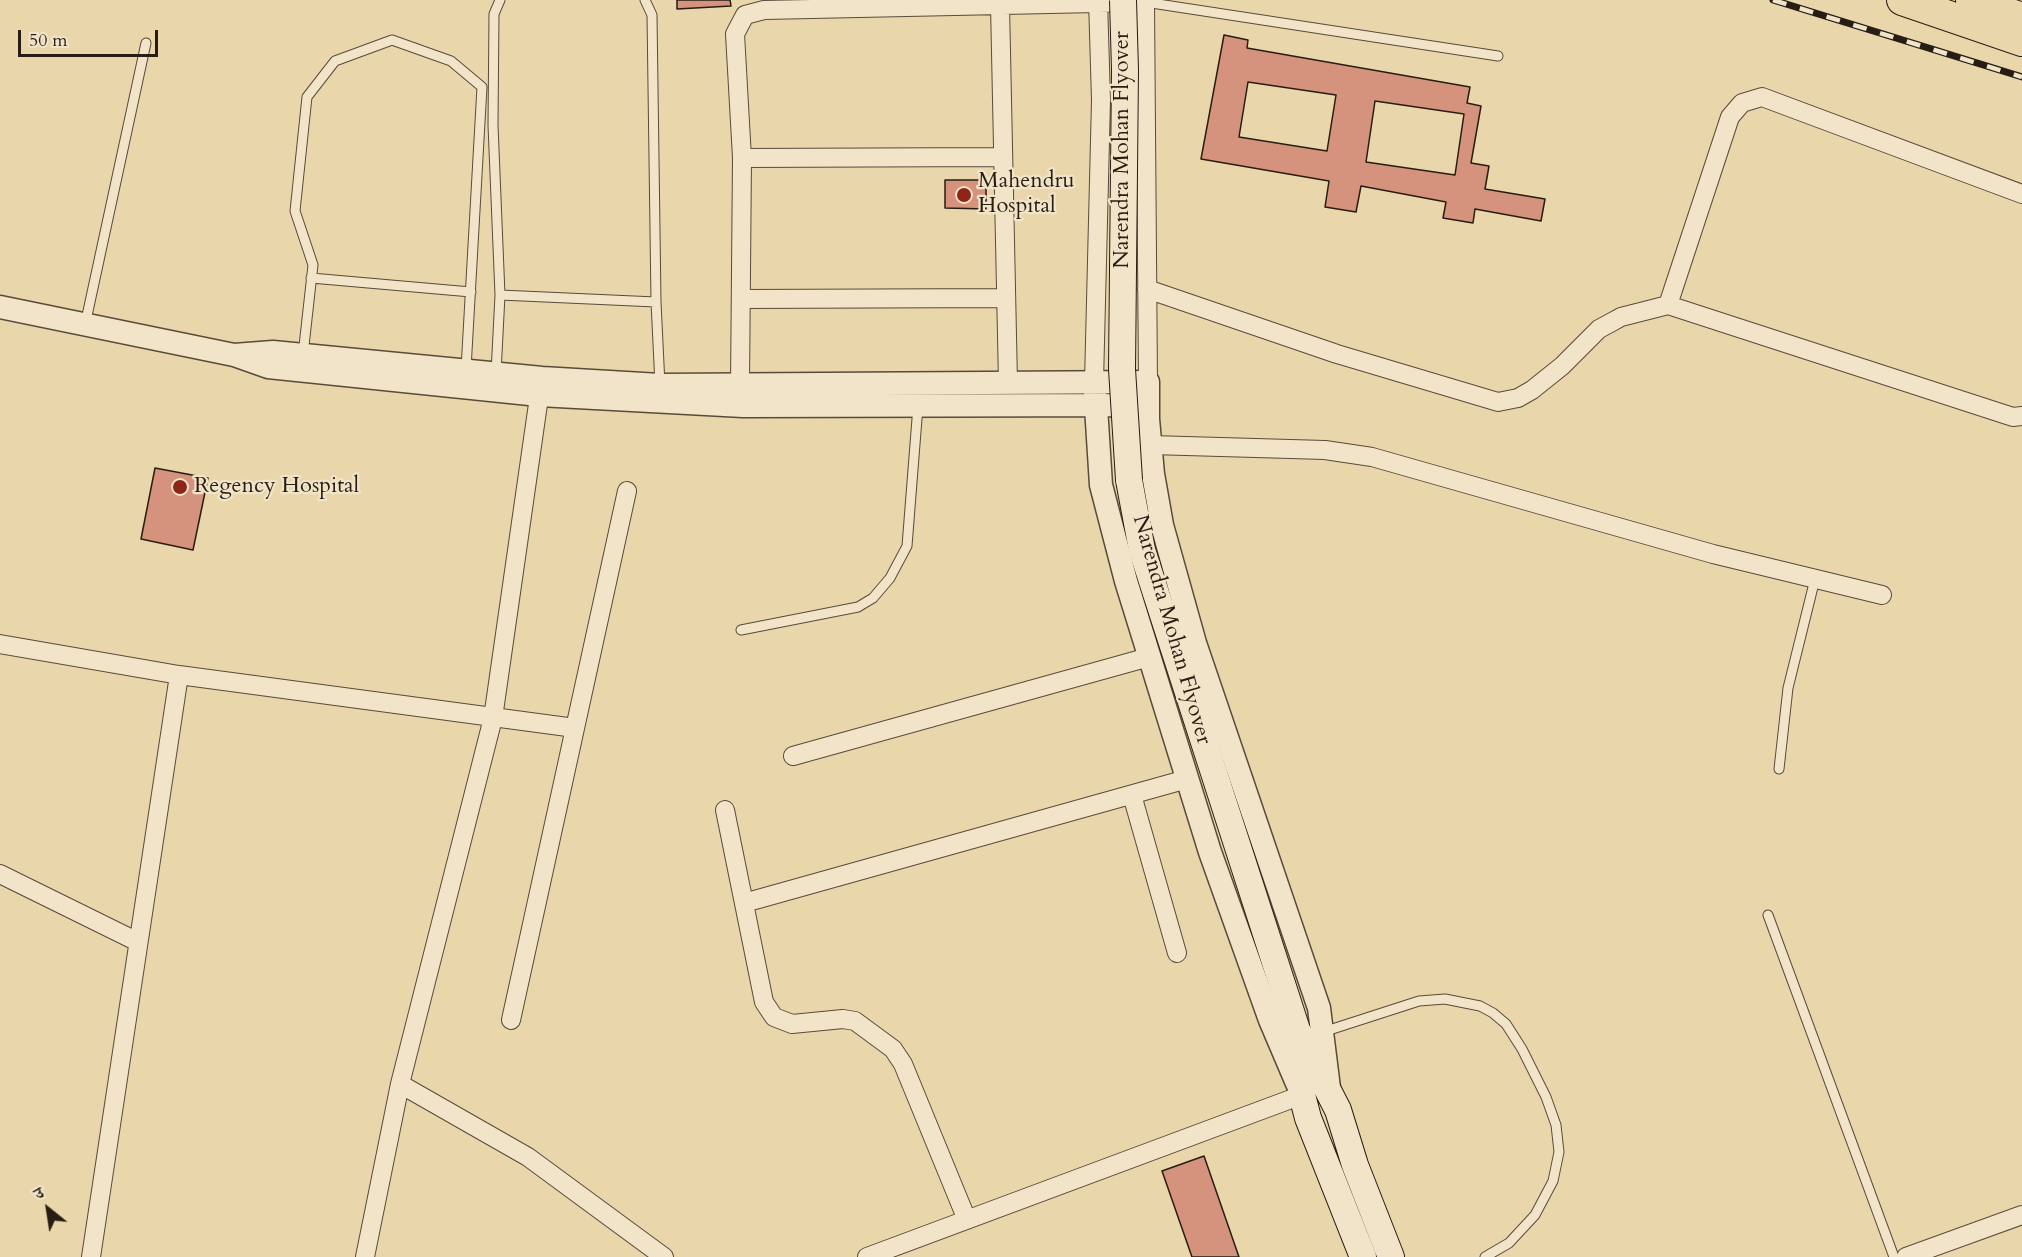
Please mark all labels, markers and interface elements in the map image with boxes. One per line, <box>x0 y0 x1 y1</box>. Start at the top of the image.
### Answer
scale bar <box>21 18 160 56</box>
text: 50 m <box>29 28 68 53</box>
street label: Narendra Mohan Flyover <box>1110 31 1136 269</box>
place label: Mahendru Hospital <box>978 169 1075 220</box>
marker: Mahendru Hospital <box>955 186 973 204</box>
place label: Regency Hospital <box>194 474 359 500</box>
marker: Regency Hospital <box>171 478 189 496</box>
street label: Narendra Mohan Flyover <box>1126 512 1216 748</box>
north arrow <box>18 1179 78 1239</box>
text: उ <box>30 1182 48 1205</box>

